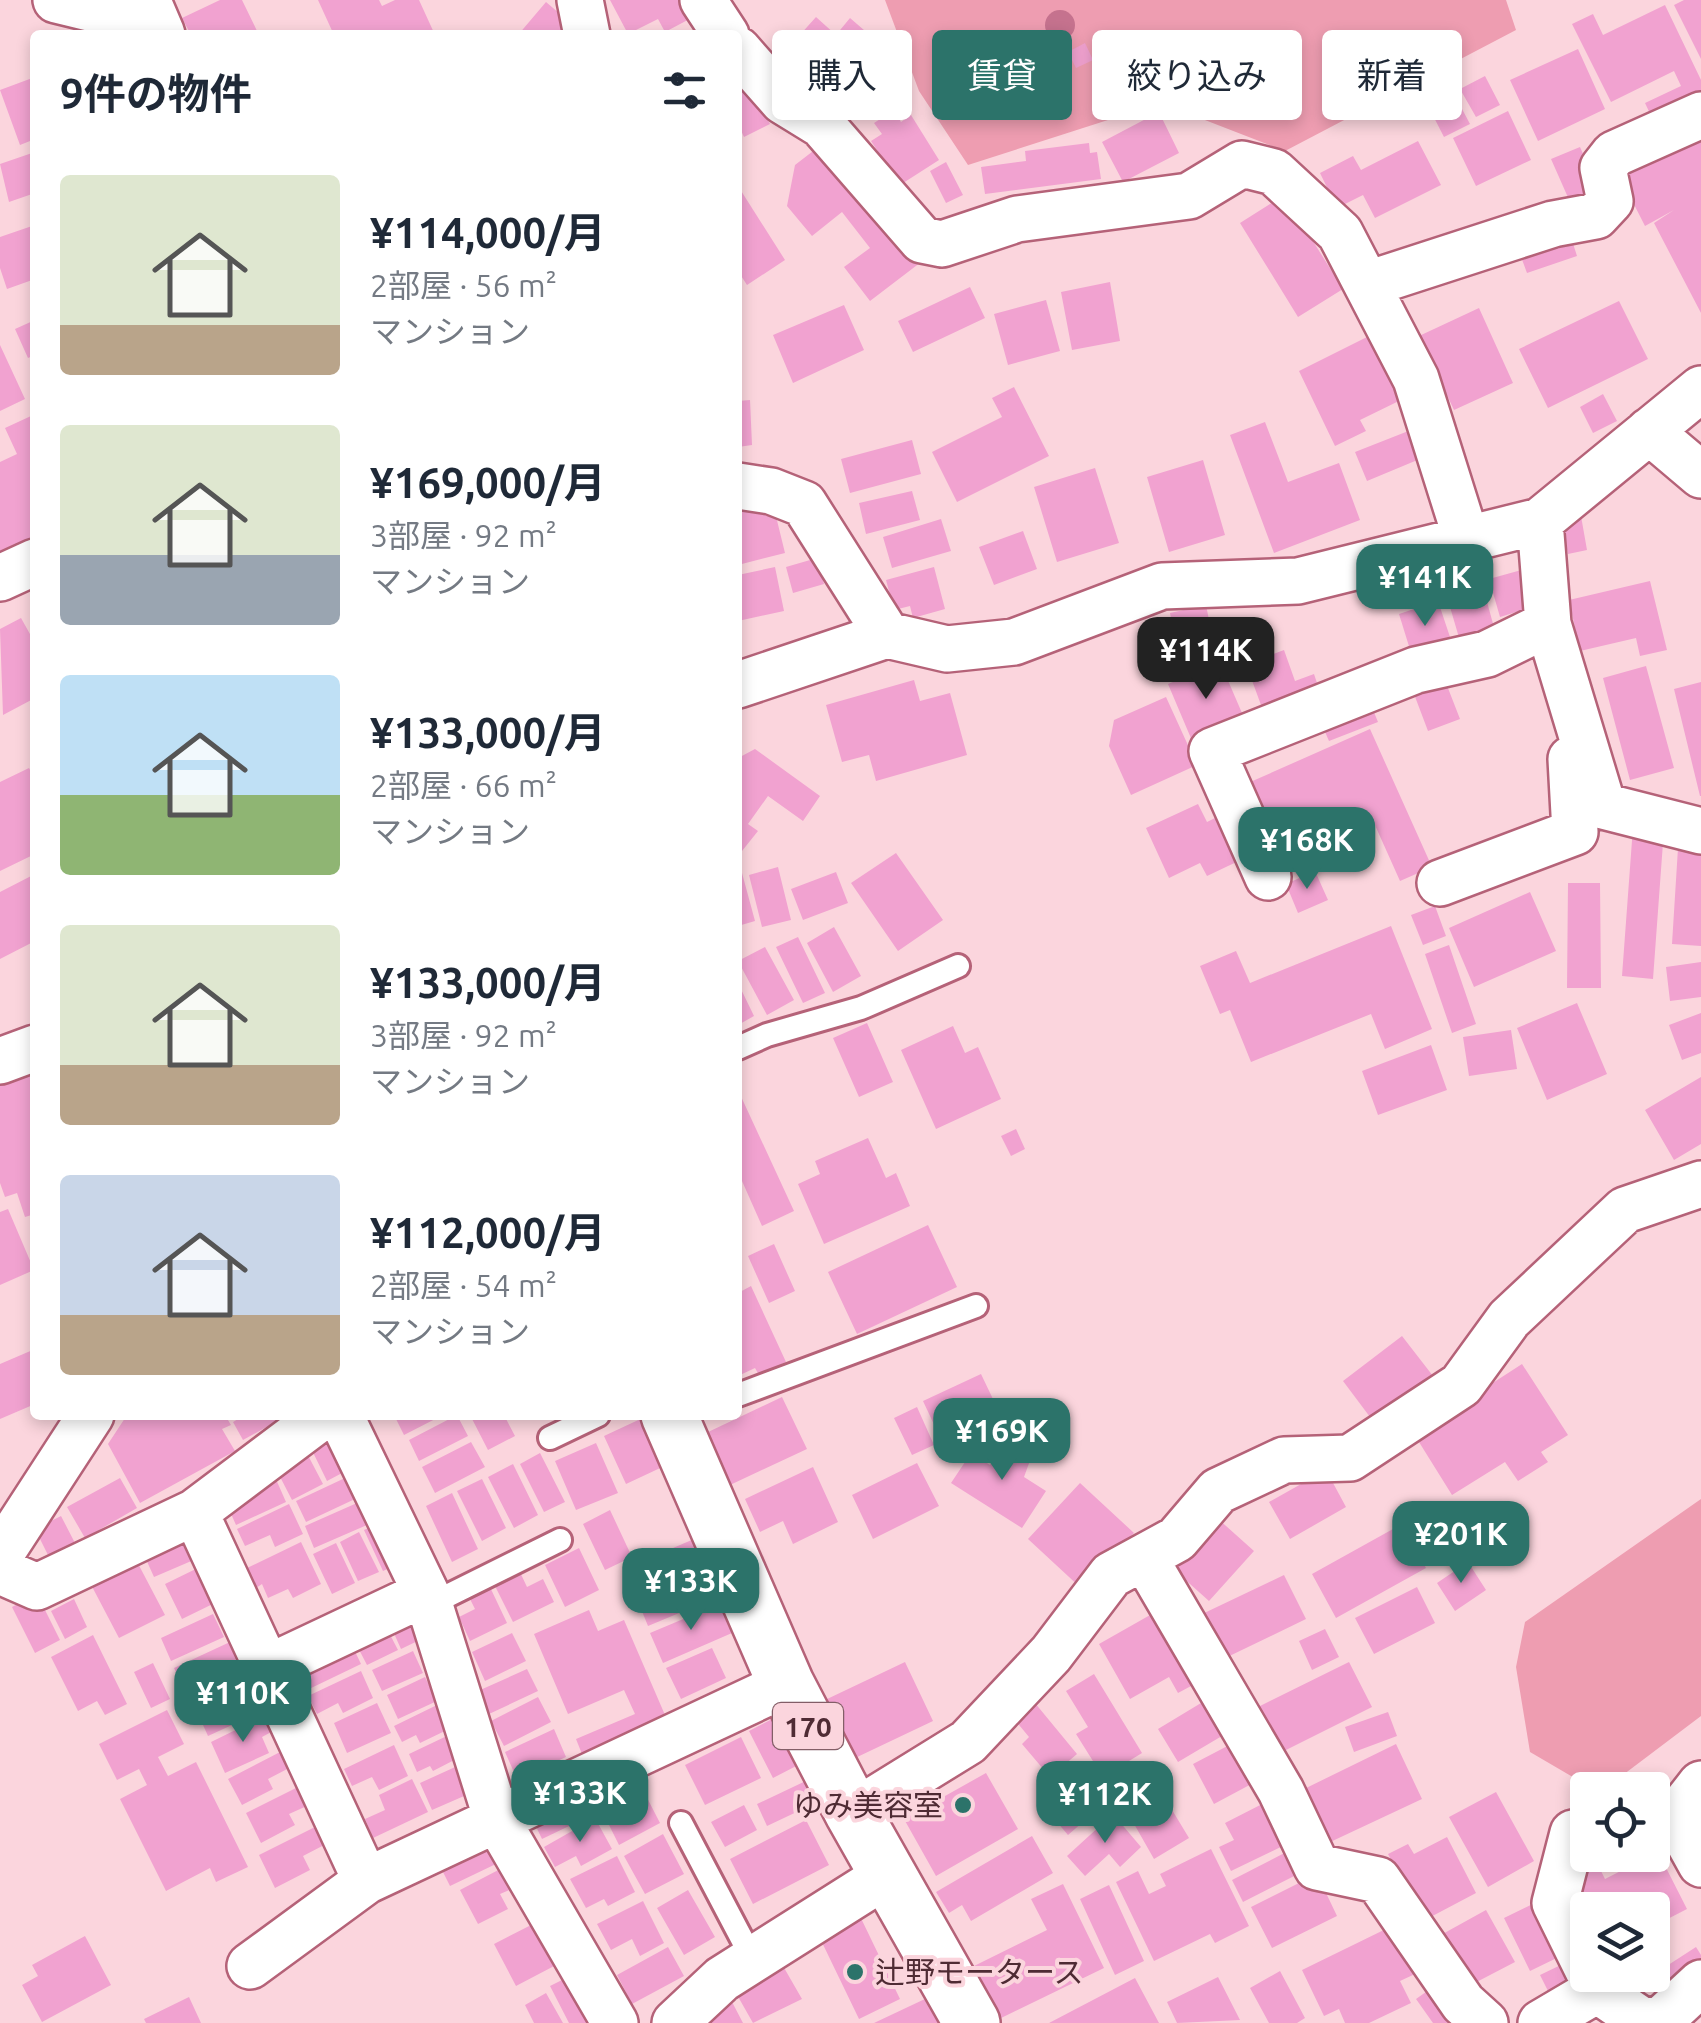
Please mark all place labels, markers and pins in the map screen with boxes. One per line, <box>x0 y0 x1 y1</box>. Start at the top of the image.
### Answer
pin: ¥141K <box>1355 544 1495 629</box>
pin: ¥114K <box>1136 617 1276 702</box>
pin: ¥168K <box>1237 807 1377 892</box>
pin: ¥169K <box>932 1398 1072 1483</box>
pin: ¥201K <box>1391 1501 1531 1586</box>
pin: ¥133K <box>621 1548 761 1633</box>
pin: ¥110K <box>173 1660 313 1745</box>
pin: ¥133K <box>510 1760 650 1845</box>
pin: ¥112K <box>1035 1761 1175 1846</box>
place label: ゆみ美容室 <box>793 1788 943 1822</box>
marker: ゆみ美容室 <box>952 1794 974 1816</box>
place label: 辻野モータース <box>875 1955 1084 1989</box>
marker: 辻野モータース <box>844 1961 866 1983</box>

